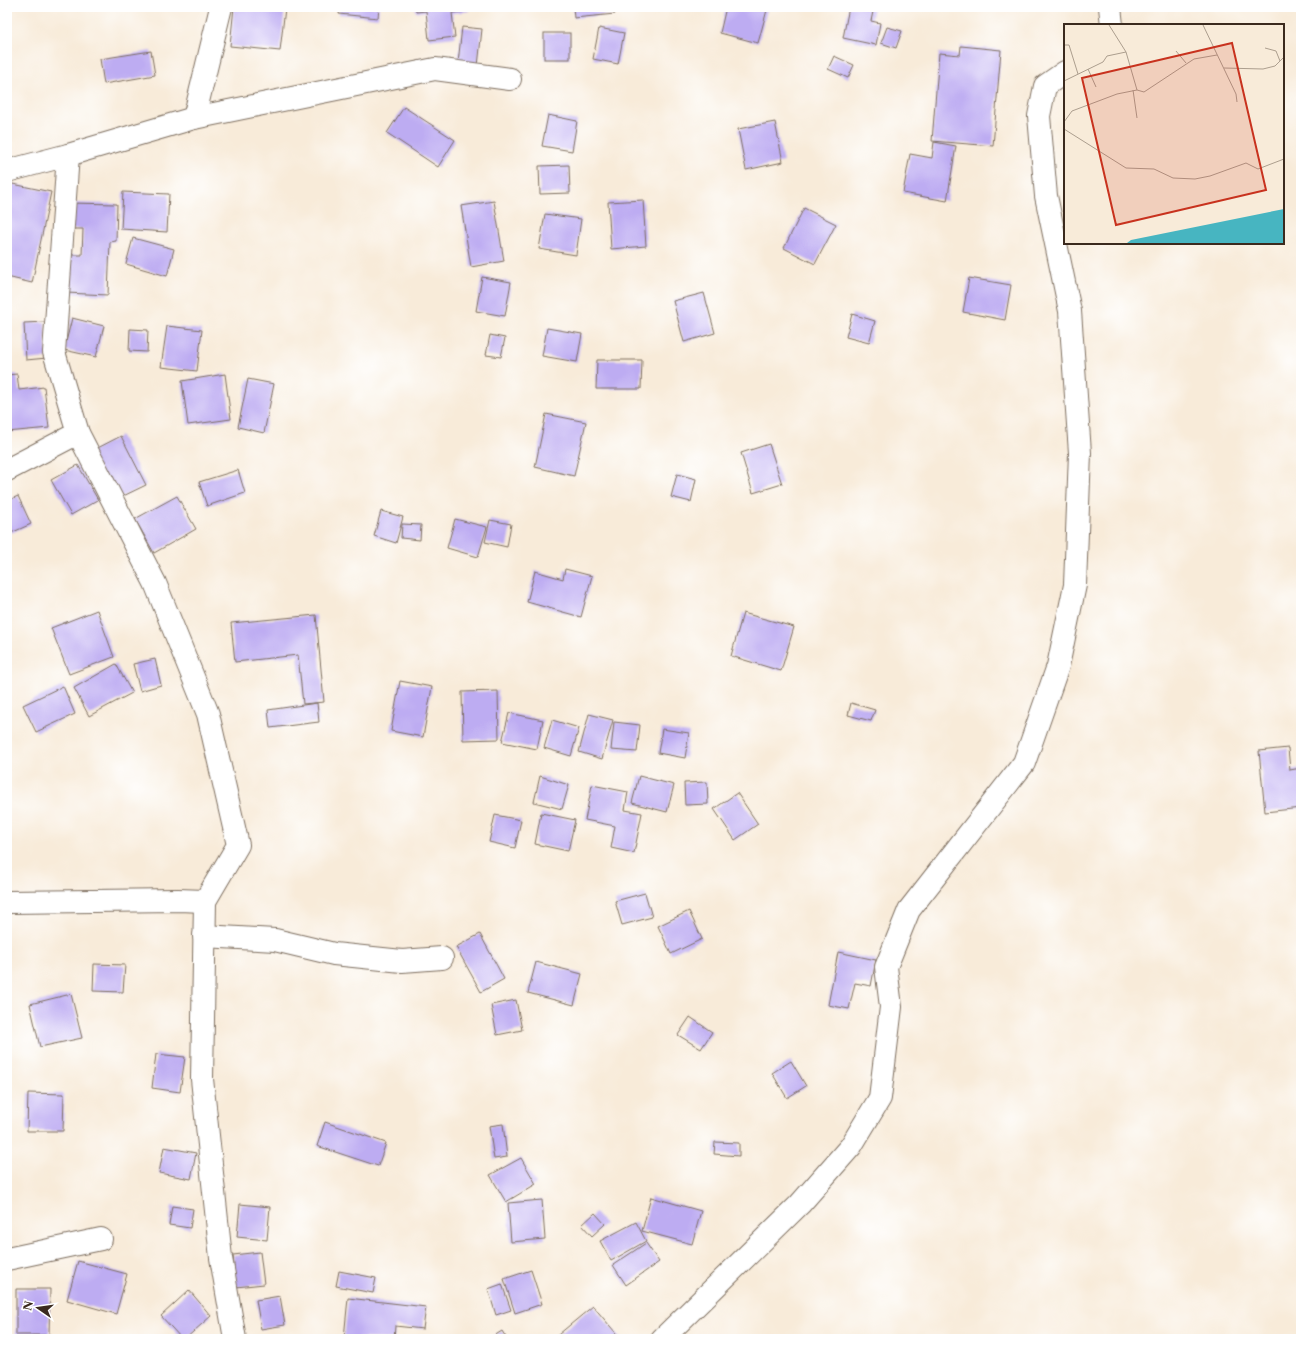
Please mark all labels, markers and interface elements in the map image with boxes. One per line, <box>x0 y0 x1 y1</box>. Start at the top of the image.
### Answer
inset map <box>1064 24 1284 244</box>
north arrow <box>18 1288 58 1328</box>
text: N <box>20 1299 36 1312</box>

